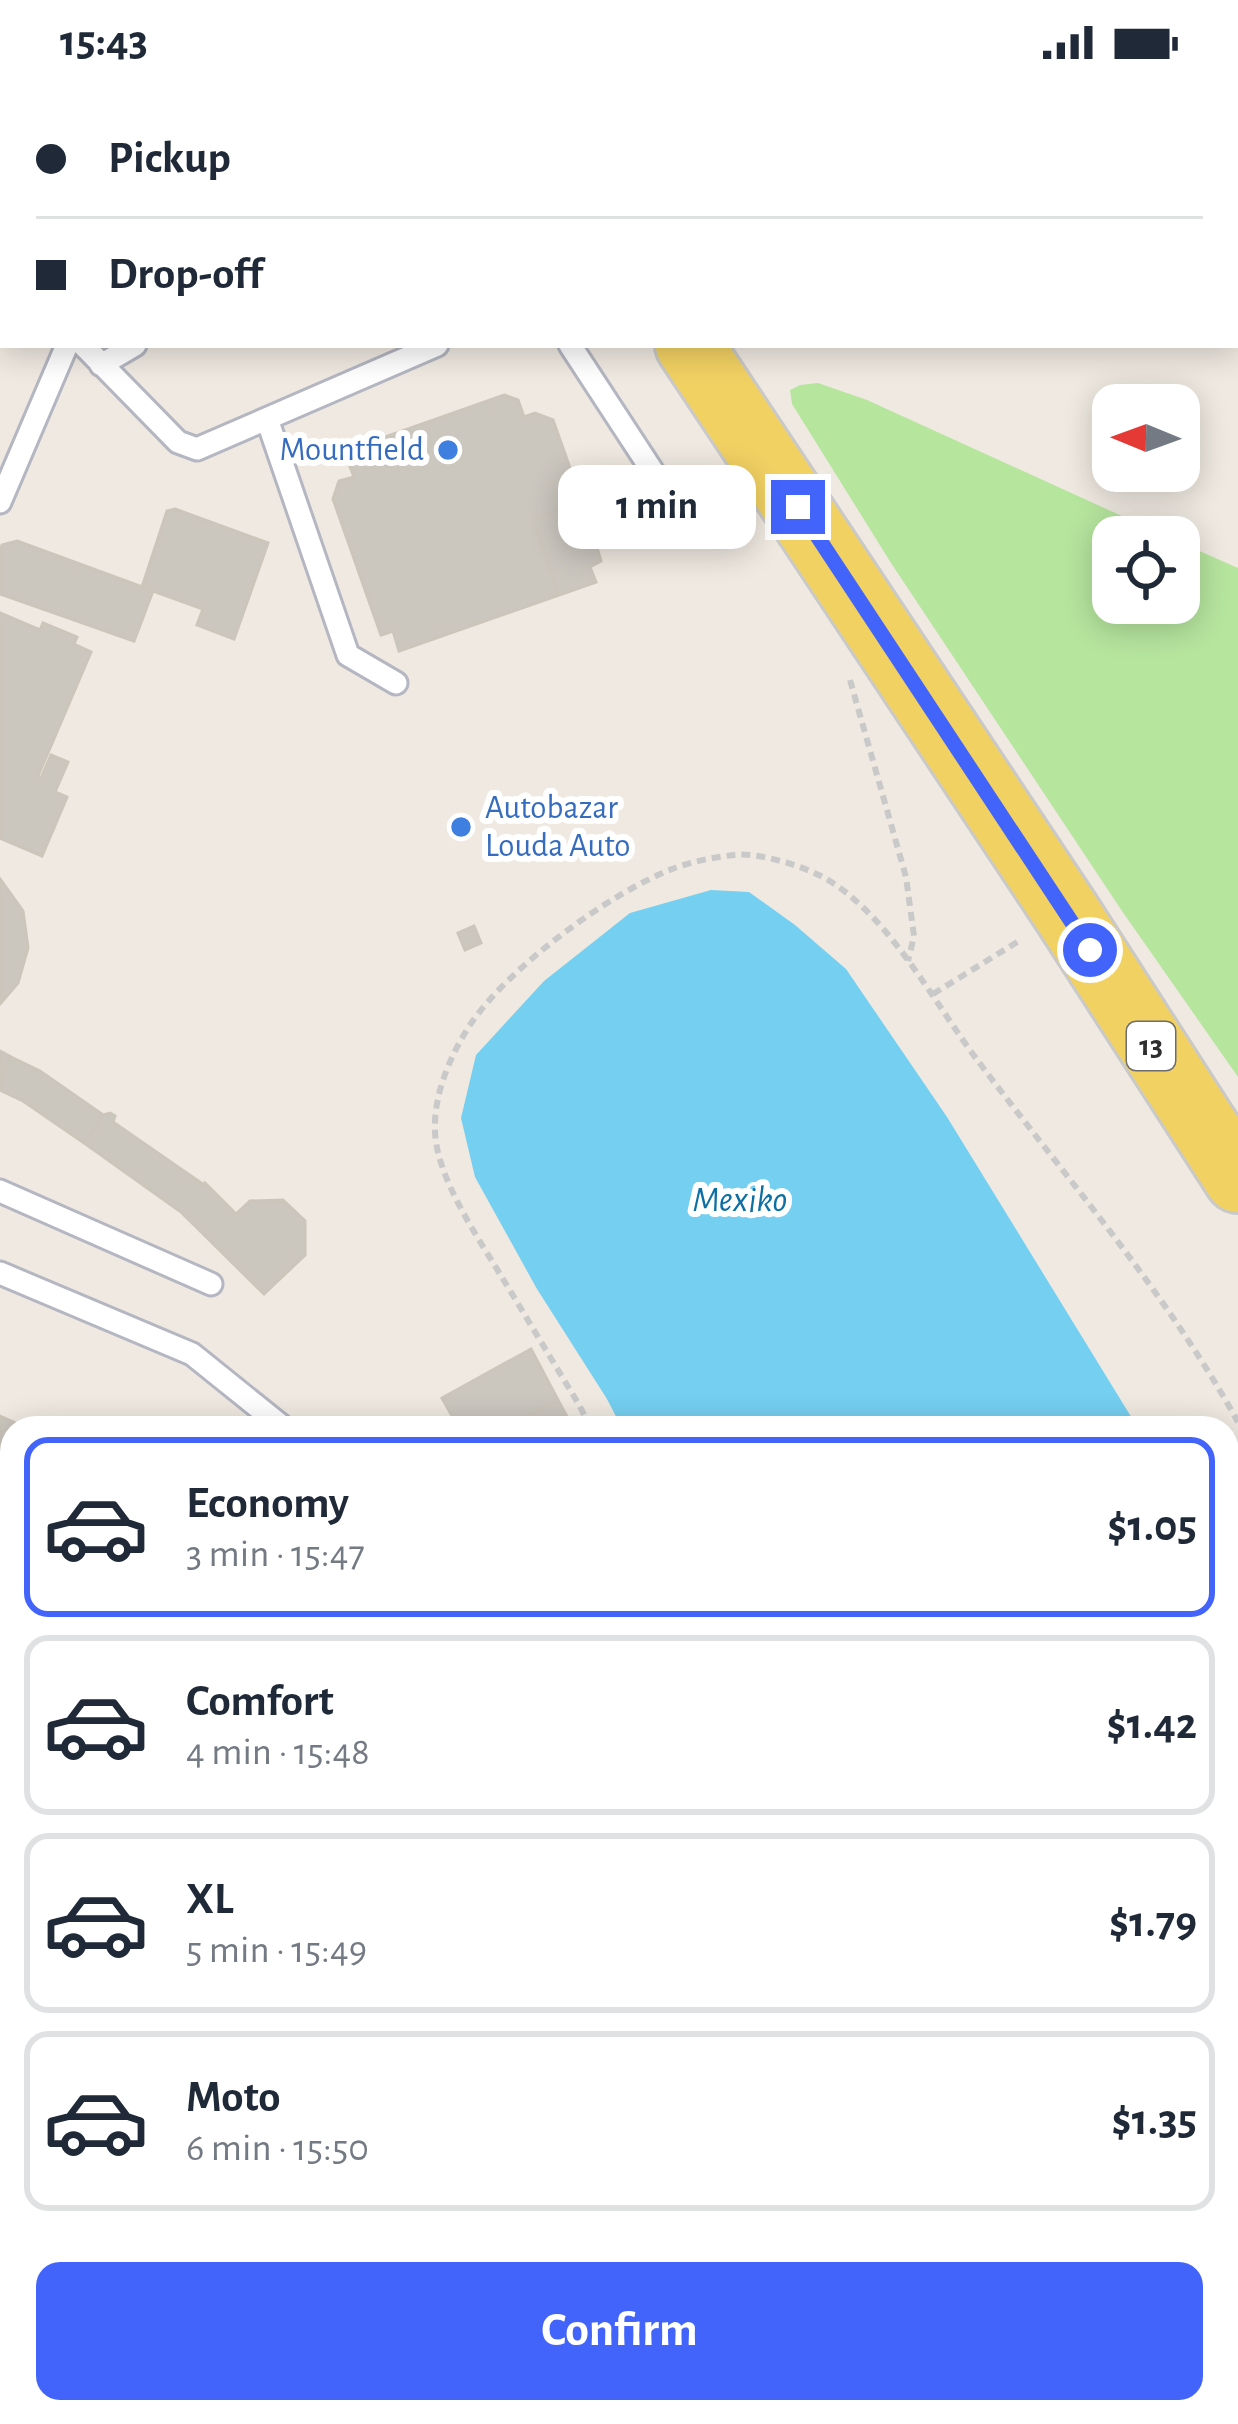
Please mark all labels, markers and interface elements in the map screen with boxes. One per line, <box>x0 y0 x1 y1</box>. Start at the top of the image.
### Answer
text: 15:43 <box>60 19 148 64</box>
text: Pickup <box>108 136 231 181</box>
text: Drop-off <box>108 252 263 297</box>
north arrow <box>1092 384 1200 492</box>
map controls <box>1092 384 1200 624</box>
place label: Mountfield <box>280 434 424 467</box>
marker: Mountfield <box>435 437 461 463</box>
callout: 1 min <box>558 465 756 549</box>
route end <box>771 480 825 534</box>
text: 1 min <box>616 487 698 526</box>
button: locate <box>1092 516 1200 624</box>
place label: Autobazar Louda Auto <box>485 792 631 863</box>
marker: Autobazar Louda Auto <box>448 814 474 840</box>
route start <box>1063 923 1117 977</box>
road number: 13 <box>1127 1022 1175 1070</box>
water label: Mexiko <box>693 1182 787 1218</box>
icon: car <box>42 1473 150 1581</box>
text: Economy <box>186 1481 349 1526</box>
text: $1.05 <box>1107 1504 1197 1549</box>
text: 3 min · 15:47 <box>186 1535 365 1574</box>
icon: car <box>42 1671 150 1779</box>
text: Comfort <box>186 1679 334 1724</box>
text: $1.42 <box>1106 1702 1197 1747</box>
text: 4 min · 15:48 <box>186 1733 370 1772</box>
icon: car <box>42 1869 150 1977</box>
text: XL <box>186 1877 234 1922</box>
text: $1.79 <box>1109 1900 1197 1945</box>
text: 5 min · 15:49 <box>186 1931 367 1970</box>
icon: car <box>42 2067 150 2175</box>
text: Moto <box>186 2075 281 2120</box>
text: $1.35 <box>1111 2098 1197 2143</box>
text: 6 min · 15:50 <box>186 2129 369 2168</box>
button: Confirm <box>36 2262 1203 2400</box>

